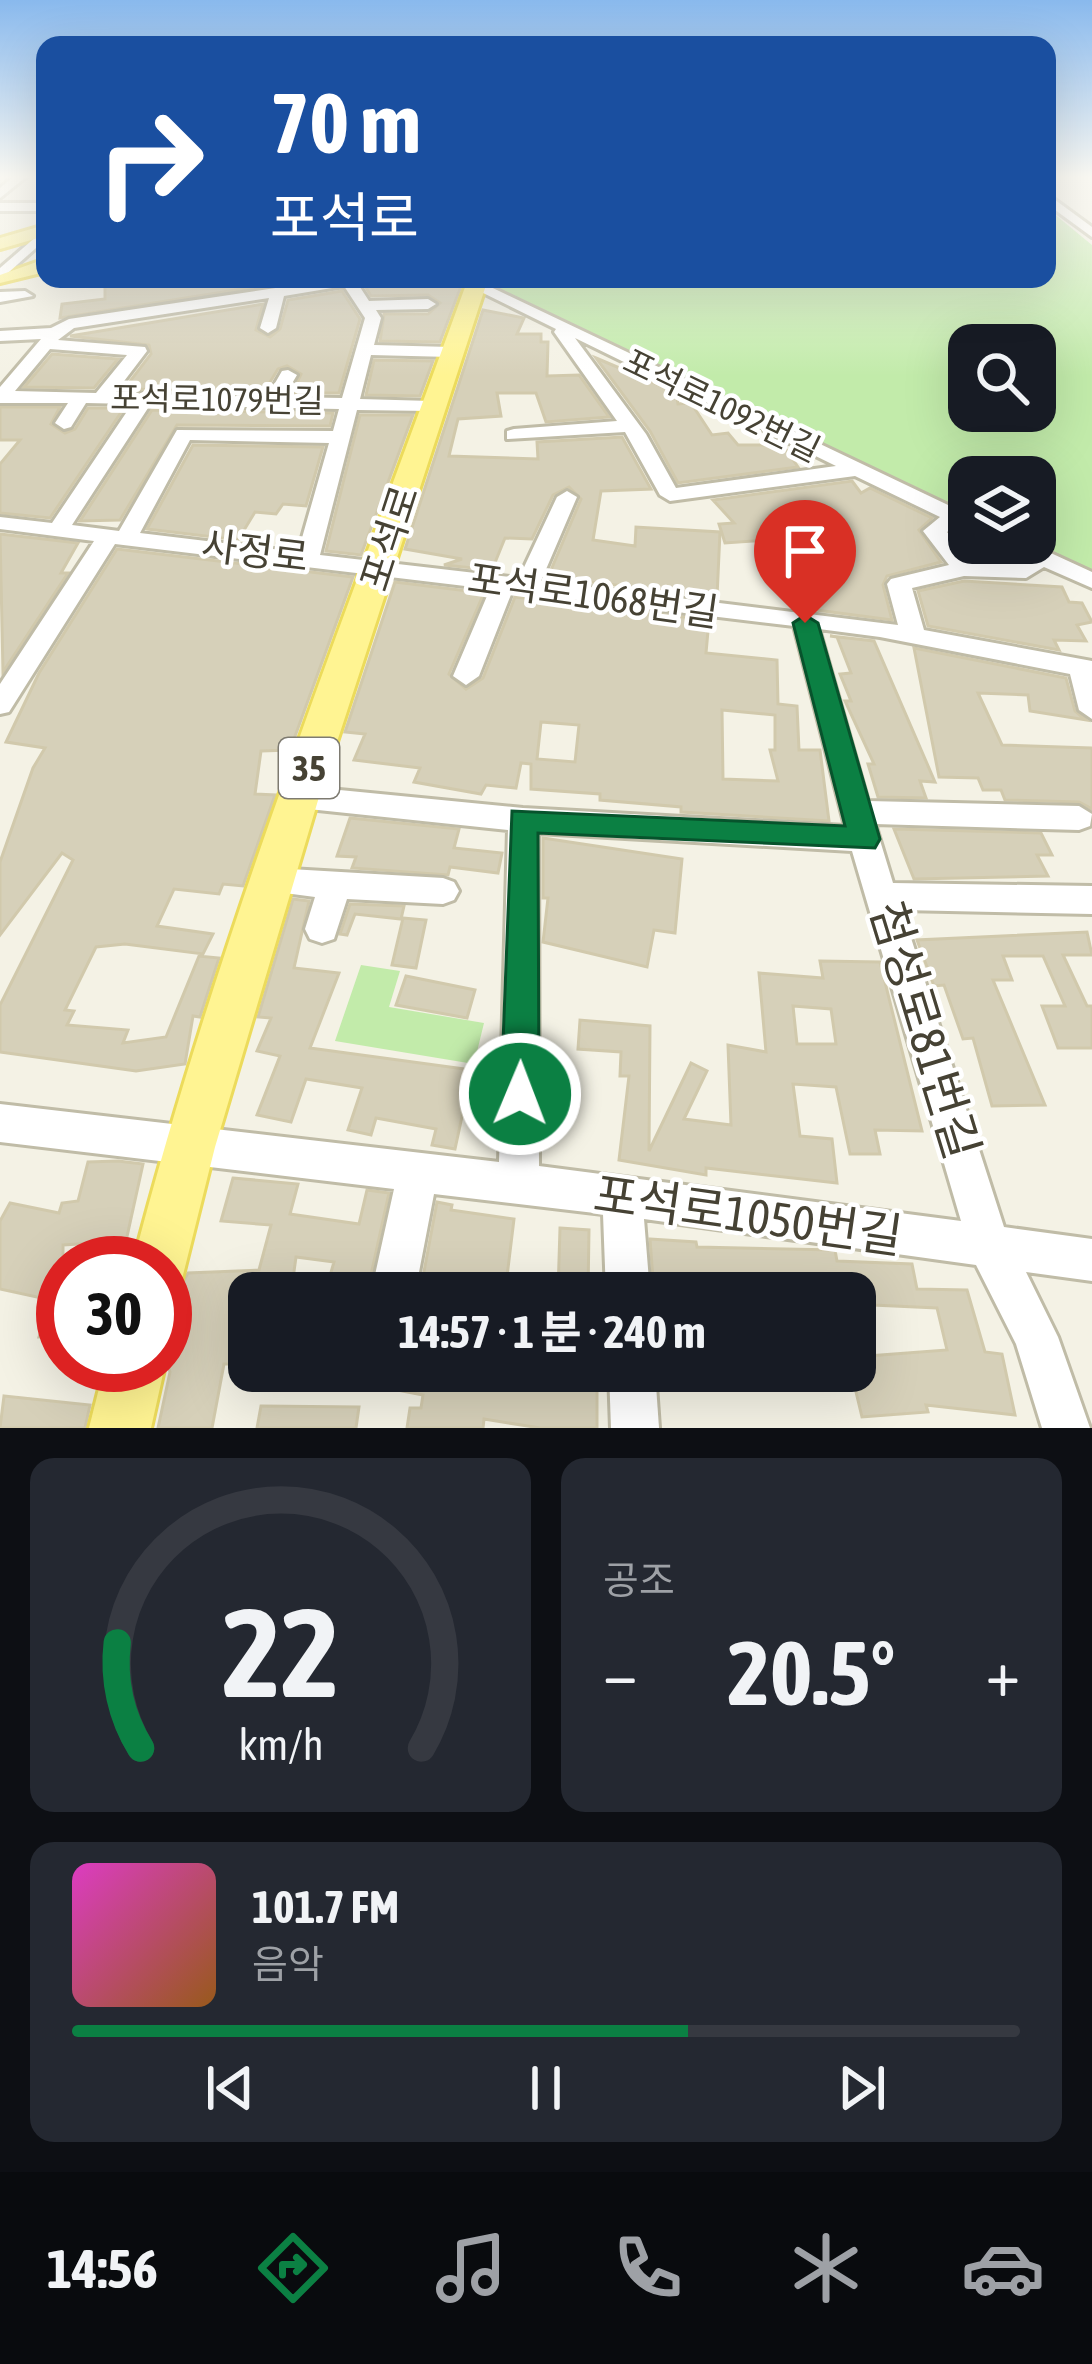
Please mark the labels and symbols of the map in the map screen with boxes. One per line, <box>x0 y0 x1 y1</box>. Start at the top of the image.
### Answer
street label: 포석로1092번길 <box>618 341 826 469</box>
street label: 포석로1079번길 <box>110 378 324 420</box>
street label: 포석로 <box>351 480 427 596</box>
pin <box>754 500 856 623</box>
street label: 사정로 <box>199 523 311 579</box>
street label: 포석로1068번길 <box>465 556 721 634</box>
road number: 35 <box>279 738 339 798</box>
street label: 첨성로81번길 <box>860 895 991 1165</box>
position arrow <box>457 1031 583 1157</box>
street label: 포석로1050번길 <box>590 1166 906 1263</box>
speed limit sign: 30 <box>36 1236 192 1392</box>

